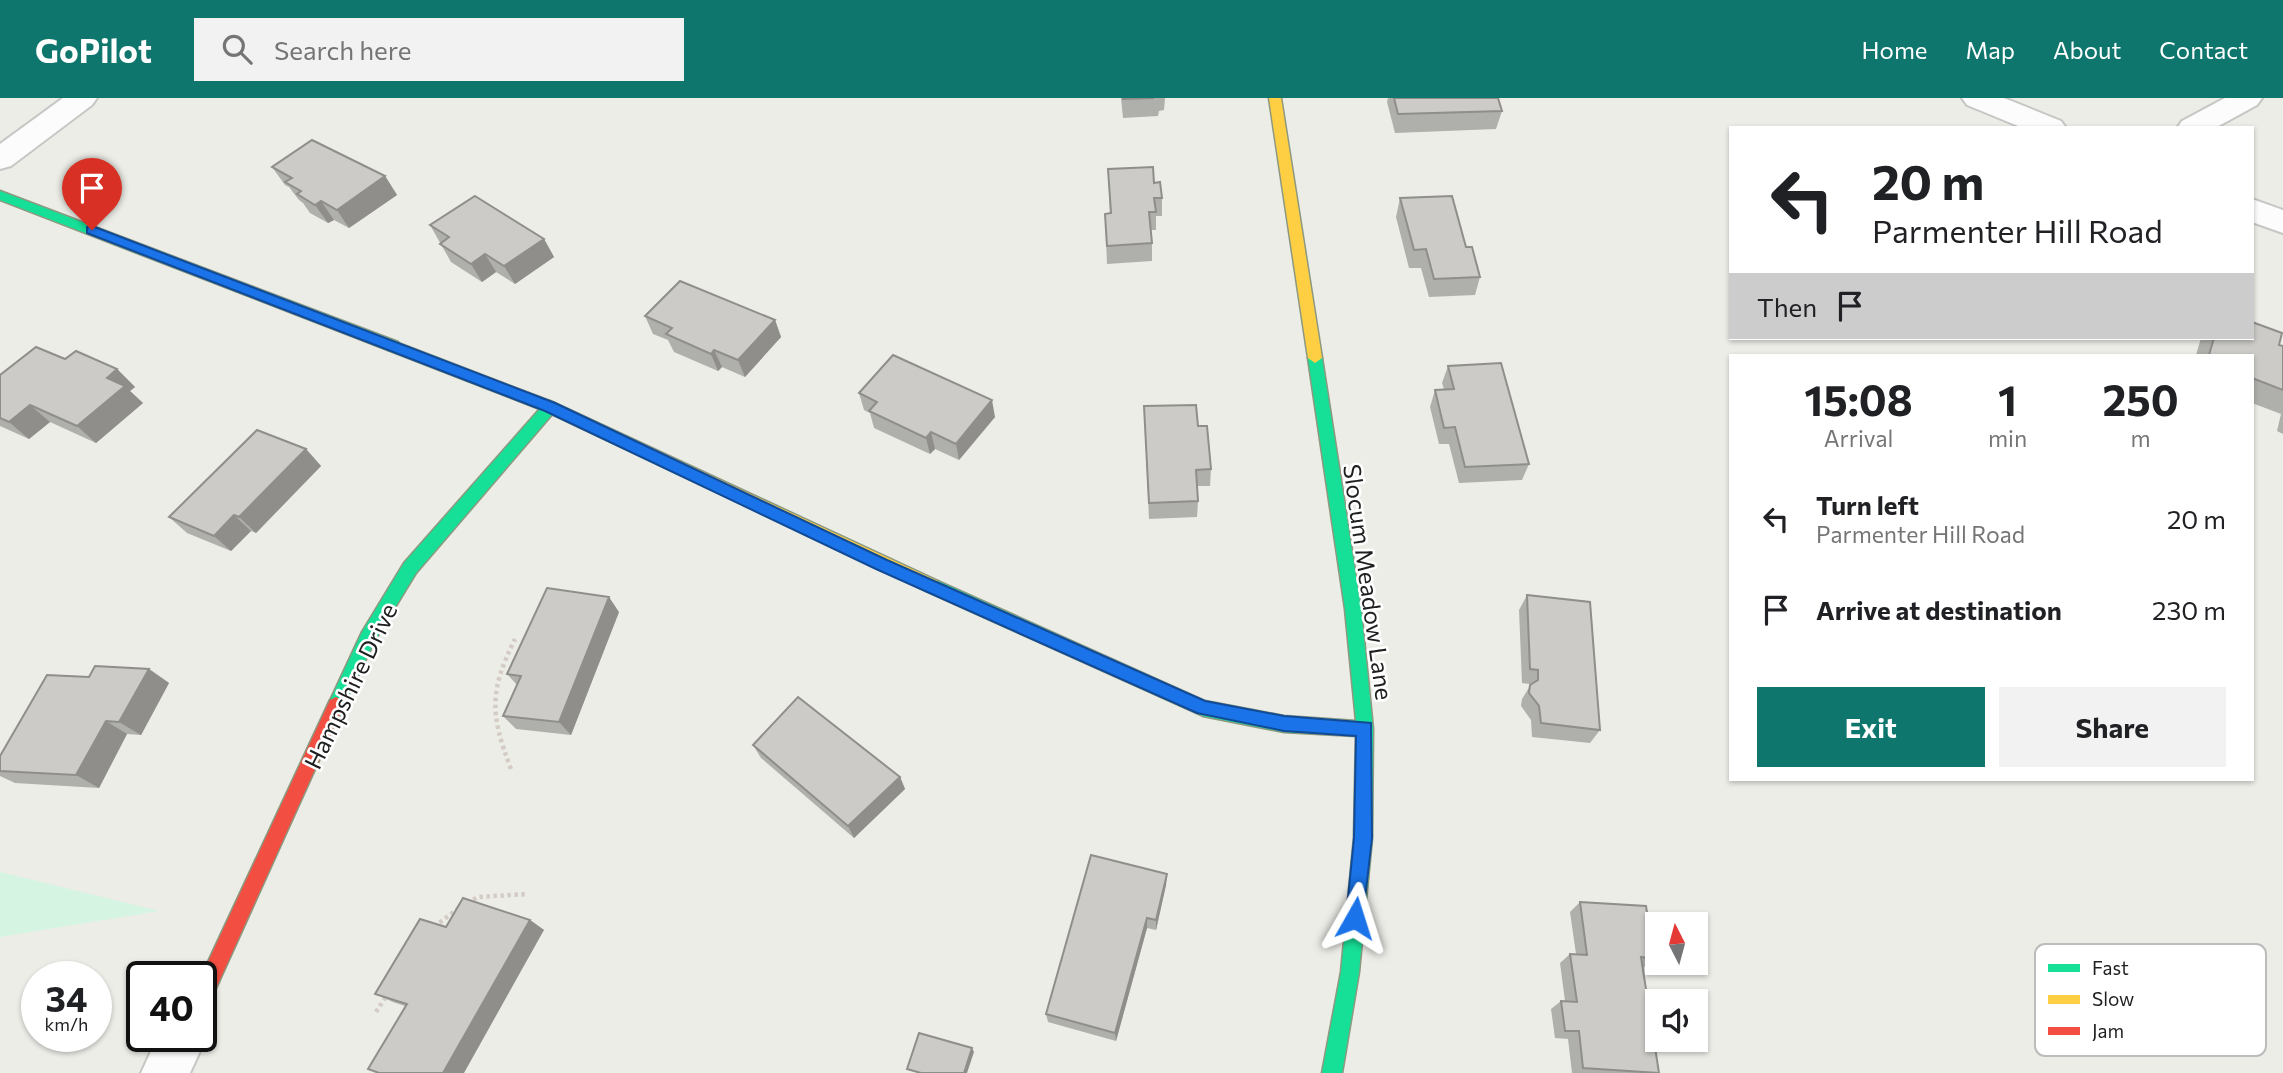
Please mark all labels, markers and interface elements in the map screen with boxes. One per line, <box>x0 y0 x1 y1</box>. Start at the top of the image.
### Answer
search box <box>194 18 684 81</box>
text: GoPilot <box>35 29 152 70</box>
icon: search <box>218 30 256 68</box>
text: Search here <box>274 34 411 65</box>
text: Home <box>1862 35 1928 64</box>
text: Map <box>1966 35 2015 64</box>
text: About <box>2053 35 2121 64</box>
text: Contact <box>2159 35 2248 64</box>
text: 20 m <box>1872 150 1984 210</box>
icon: left <box>1757 154 1848 245</box>
pin <box>62 158 122 230</box>
icon: arrive <box>73 169 111 207</box>
text: Parmenter Hill Road <box>1872 210 2163 250</box>
icon: arrive <box>1831 287 1869 325</box>
text: Then <box>1757 291 1817 322</box>
text: 15:08 <box>1804 373 1913 425</box>
text: 1 <box>1998 373 2017 425</box>
text: 250 <box>2102 373 2179 425</box>
text: Arrival <box>1824 424 1893 452</box>
text: min <box>1988 424 2027 452</box>
text: m <box>2131 424 2151 452</box>
street label: Slocum Meadow Lane <box>1338 462 1400 702</box>
text: Turn left <box>1816 489 1919 520</box>
icon: left <box>1757 500 1795 538</box>
text: 20 m <box>2167 503 2226 534</box>
text: Parmenter Hill Road <box>1816 520 2025 548</box>
icon: arrive <box>1757 591 1795 629</box>
text: Arrive at destination <box>1816 594 2062 625</box>
text: 230 m <box>2152 594 2226 625</box>
street label: Hampshire Drive <box>297 598 403 774</box>
button: Exit <box>1757 687 1985 767</box>
button: Share <box>1999 687 2226 767</box>
position arrow <box>1318 881 1392 955</box>
north arrow <box>1645 912 1708 975</box>
map controls <box>1645 912 1708 1052</box>
legend <box>2035 944 2266 1056</box>
text: Fast <box>2092 956 2129 979</box>
speed limit sign: 40 <box>126 961 217 1052</box>
text: 34 <box>46 976 87 1019</box>
text: Slow <box>2092 987 2134 1010</box>
button: sound <box>1645 989 1708 1052</box>
text: km/h <box>45 1013 88 1035</box>
text: Jam <box>2092 1019 2124 1042</box>

